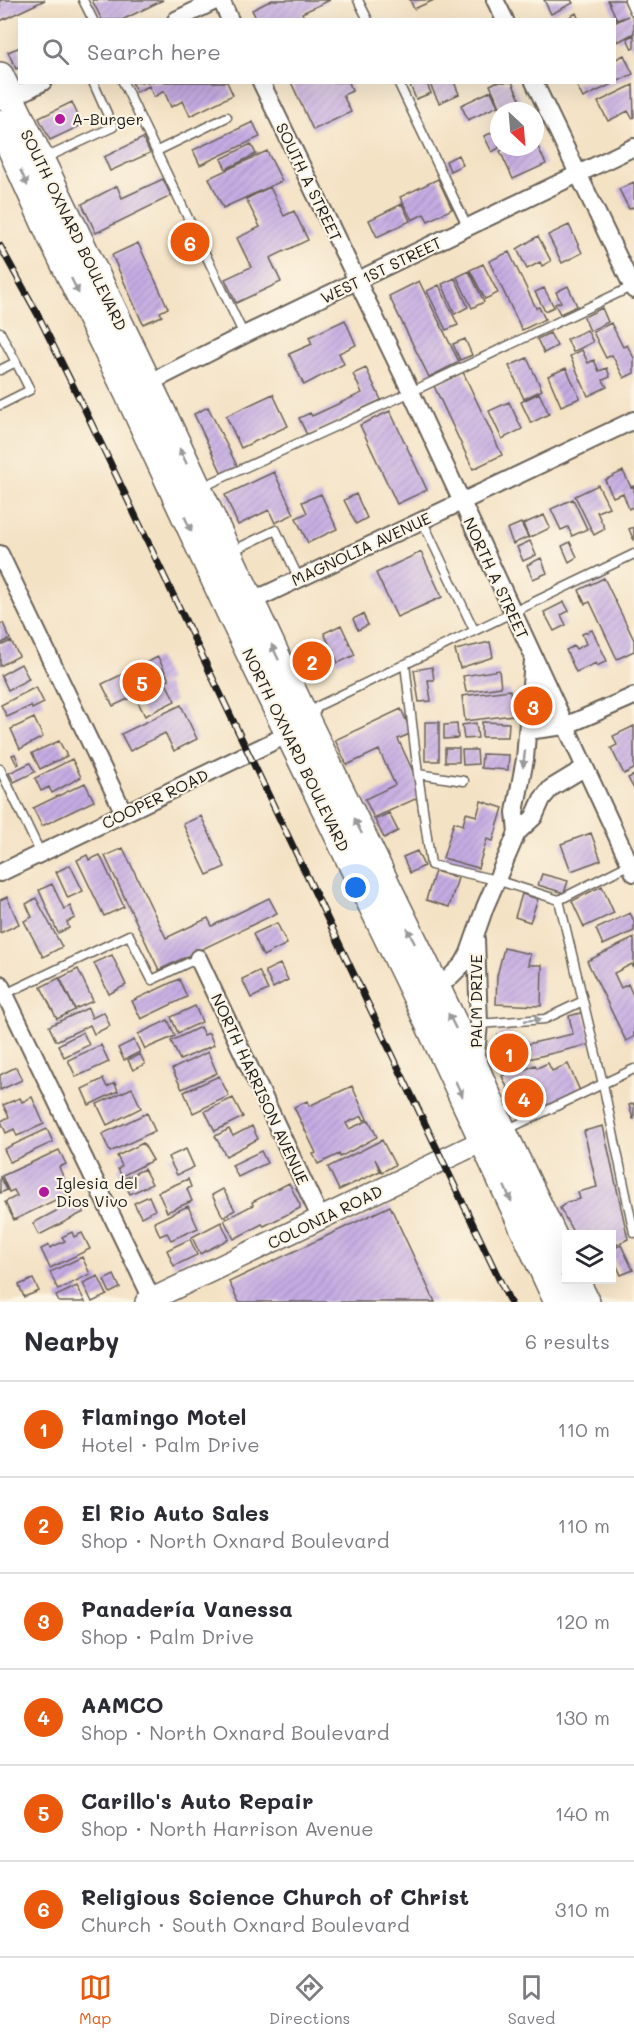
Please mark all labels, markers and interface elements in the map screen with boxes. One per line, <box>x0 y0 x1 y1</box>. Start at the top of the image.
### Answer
search box <box>18 18 616 84</box>
icon: search <box>39 35 72 68</box>
text: Search here <box>87 37 221 66</box>
north arrow <box>490 102 544 156</box>
place label: A-Burger <box>72 108 144 129</box>
marker: A-Burger <box>53 112 67 126</box>
street label: SOUTH A STREET <box>272 119 347 245</box>
street label: SOUTH OXNARD BOULEVARD <box>16 126 132 334</box>
one-way arrow <box>19 169 29 187</box>
pin: 6 <box>170 220 210 264</box>
street label: WEST 1ST STREET <box>317 231 445 308</box>
one-way arrow <box>71 278 80 295</box>
one-way arrow <box>179 448 188 465</box>
street label: MAGNOLIA AVENUE <box>288 507 434 590</box>
street label: NORTH A STREET <box>459 514 534 642</box>
one-way arrow <box>184 515 193 532</box>
pin: 2 <box>292 638 332 684</box>
one-way arrow <box>270 642 280 660</box>
street label: NORTH OXNARD BOULEVARD <box>238 645 355 855</box>
pin: 5 <box>122 660 162 704</box>
pin: 3 <box>514 684 552 728</box>
one-way arrow <box>520 750 529 769</box>
street label: COOPER ROAD <box>98 764 212 833</box>
one-way arrow <box>354 818 363 835</box>
your location <box>341 873 370 902</box>
one-way arrow <box>407 927 416 944</box>
street label: PALM DRIVE <box>465 954 486 1048</box>
street label: NORTH HARRISON AVENUE <box>207 990 314 1188</box>
one-way arrow <box>448 1013 457 1030</box>
one-way arrow <box>524 1015 543 1025</box>
pin: 1 <box>490 1030 528 1076</box>
pin: 4 <box>504 1076 544 1120</box>
one-way arrow <box>454 1081 463 1098</box>
place label: Iglesia del Dios Vivo <box>56 1172 138 1211</box>
street label: COLONIA ROAD <box>264 1180 386 1253</box>
marker: Iglesia del Dios Vivo <box>37 1185 51 1199</box>
one-way arrow <box>503 1186 512 1203</box>
map controls <box>562 1230 616 1284</box>
button: layers <box>562 1230 616 1284</box>
text: Nearby <box>24 1324 119 1358</box>
text: 6 results <box>525 1328 610 1354</box>
text: Flamingo Motel <box>81 1402 246 1431</box>
text: 1 <box>39 1416 48 1442</box>
text: 110 m <box>557 1416 610 1442</box>
text: Hotel · Palm Drive <box>81 1431 260 1457</box>
text: El Rio Auto Sales <box>81 1498 269 1527</box>
text: 2 <box>38 1512 49 1538</box>
text: 110 m <box>557 1512 610 1538</box>
text: Shop · North Oxnard Boulevard <box>81 1527 389 1553</box>
text: Panadería Vanessa <box>81 1594 293 1623</box>
text: 3 <box>38 1608 50 1634</box>
text: 120 m <box>555 1608 610 1634</box>
text: Shop · Palm Drive <box>81 1623 254 1649</box>
text: AAMCO <box>81 1690 164 1719</box>
text: 4 <box>37 1704 50 1730</box>
text: 130 m <box>555 1704 610 1730</box>
text: Shop · North Oxnard Boulevard <box>81 1719 389 1745</box>
text: Carillo's Auto Repair <box>81 1786 313 1815</box>
text: 5 <box>38 1800 49 1826</box>
text: 140 m <box>555 1800 610 1826</box>
text: Shop · North Harrison Avenue <box>81 1815 374 1841</box>
text: Religious Science Church of Christ <box>81 1882 469 1911</box>
text: 6 <box>37 1896 50 1922</box>
text: 310 m <box>555 1896 610 1922</box>
text: Church · South Oxnard Boulevard <box>81 1911 410 1937</box>
tab: Map <box>79 1971 112 2028</box>
tab: Directions <box>269 1971 350 2028</box>
tab: Saved <box>508 1971 555 2028</box>

